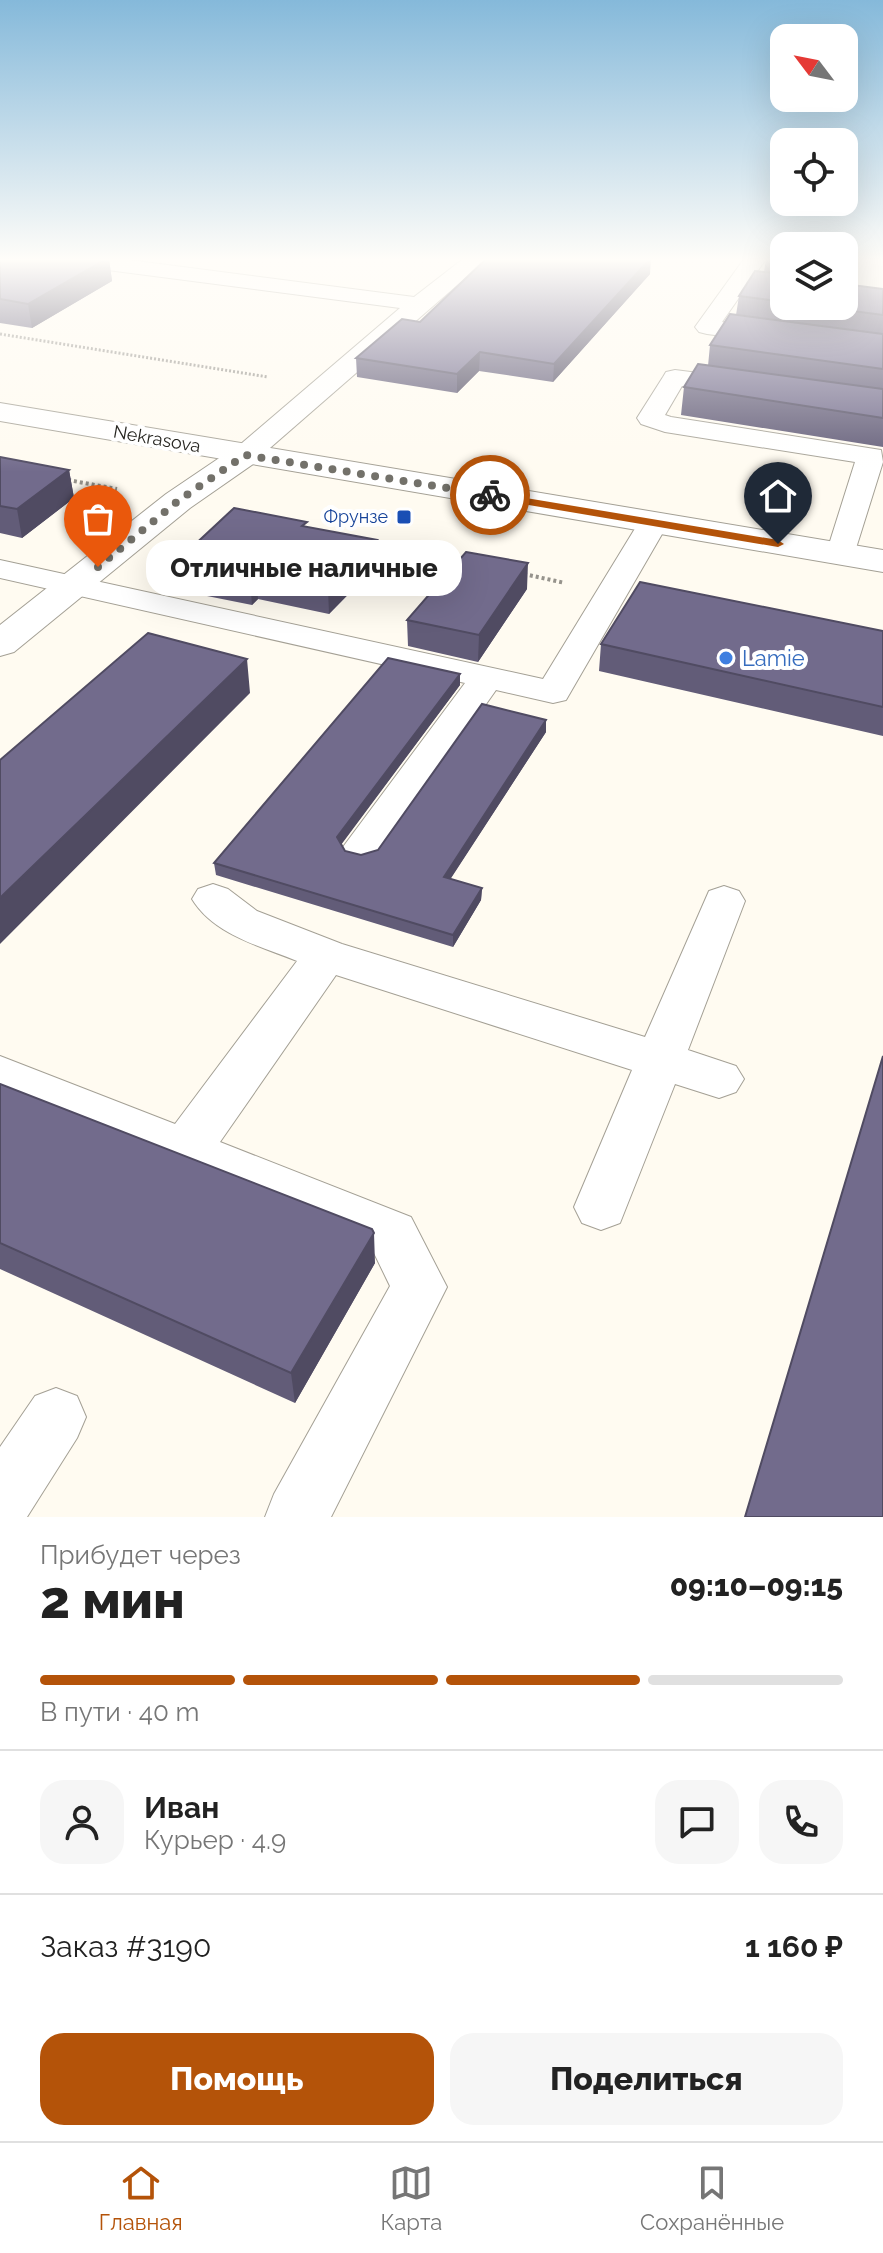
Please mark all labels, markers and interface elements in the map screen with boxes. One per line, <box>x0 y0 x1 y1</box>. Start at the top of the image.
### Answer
north arrow <box>770 24 858 112</box>
map controls <box>770 24 858 320</box>
button: locate <box>770 128 858 216</box>
button: layers <box>770 232 858 320</box>
street label: Nekrasova <box>112 421 202 457</box>
courier <box>450 455 530 535</box>
pin <box>744 462 812 544</box>
icon: bike <box>468 473 512 517</box>
icon: home <box>756 474 800 518</box>
pin <box>64 485 132 567</box>
icon: bag <box>76 497 120 541</box>
place label: Фрунзе <box>324 506 388 527</box>
marker: Фрунзе <box>395 508 413 526</box>
callout: Отличные наличные <box>146 539 462 595</box>
text: Отличные наличные <box>170 553 438 583</box>
place label: Lamie <box>742 645 805 671</box>
marker: Lamie <box>717 649 735 667</box>
text: Прибудет через <box>40 1540 241 1570</box>
text: 09:10–09:15 <box>670 1568 843 1603</box>
text: 2 мин <box>40 1569 185 1630</box>
text: В пути · 40 m <box>40 1697 199 1727</box>
button: person <box>40 1780 124 1864</box>
button: chat <box>655 1780 739 1864</box>
button: phone <box>759 1780 843 1864</box>
text: Иван <box>144 1790 219 1825</box>
text: Курьер · 4.9 <box>144 1825 286 1855</box>
text: Заказ #3190 <box>40 1929 211 1964</box>
text: 1 160 ₽ <box>745 1929 843 1964</box>
button: Помощь <box>40 2033 434 2125</box>
button: Поделиться <box>450 2033 843 2125</box>
tab: Главная <box>99 2161 183 2235</box>
tab: Карта <box>380 2161 442 2235</box>
tab: Сохранённые <box>640 2161 784 2235</box>

